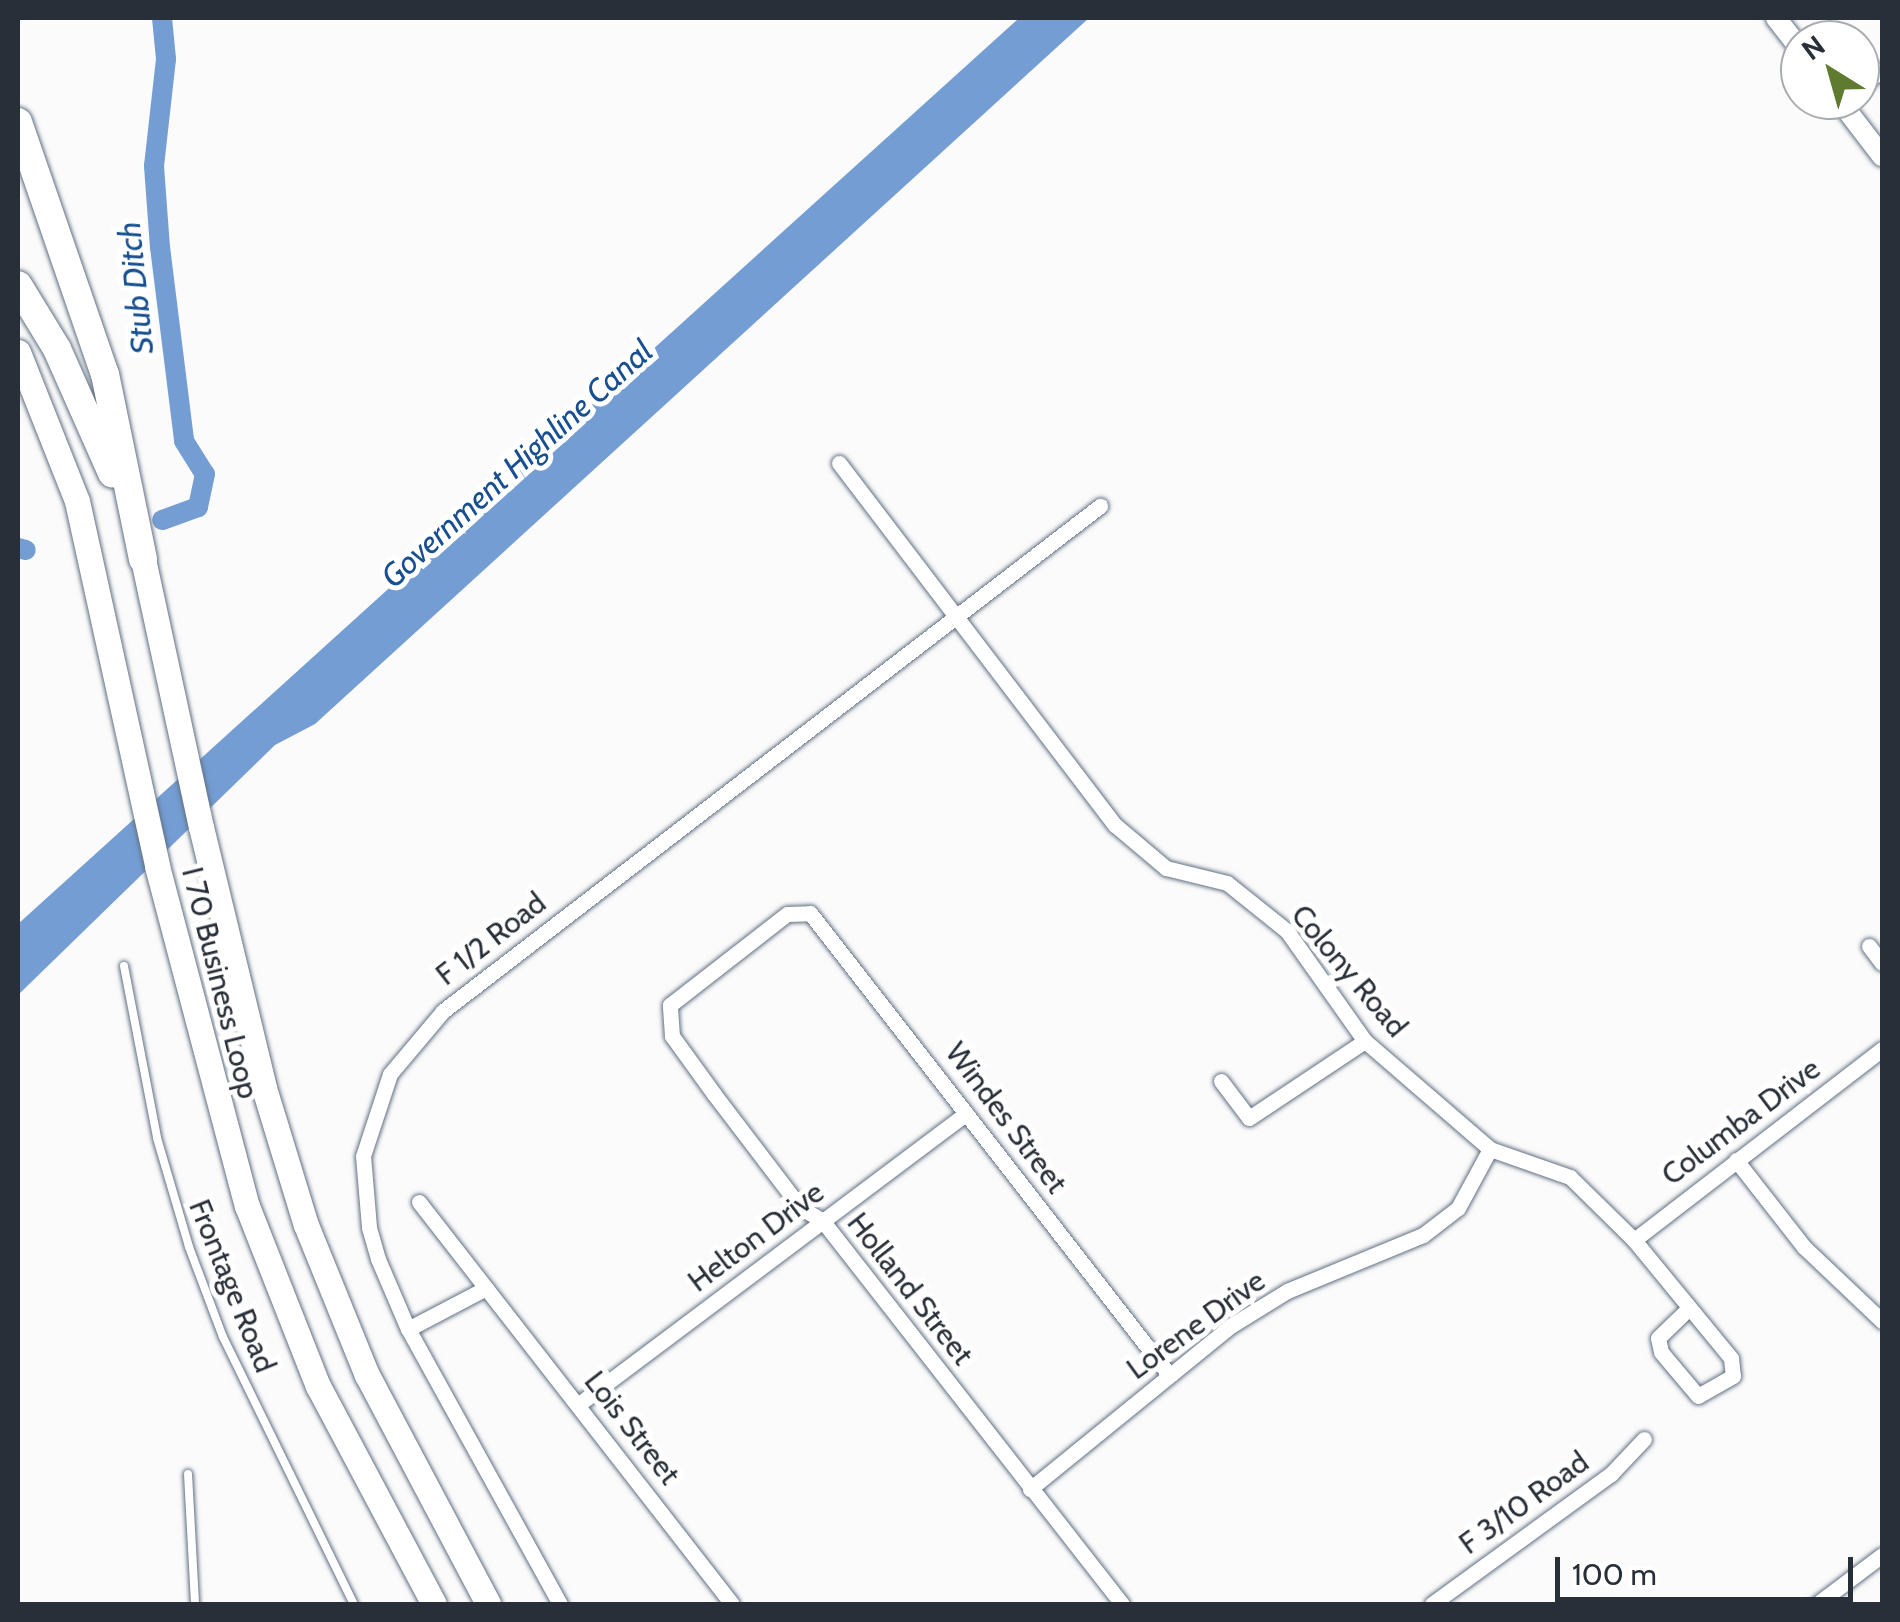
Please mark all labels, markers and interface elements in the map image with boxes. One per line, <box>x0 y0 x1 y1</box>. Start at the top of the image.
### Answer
north arrow <box>1780 20 1880 120</box>
text: N <box>1795 28 1831 67</box>
water label: Stub Ditch <box>110 220 162 356</box>
water label: Government Highline Canal <box>374 332 660 596</box>
street label: I 70 Business Loop <box>174 864 266 1102</box>
street label: F 1/2 Road <box>429 885 553 993</box>
street label: Colony Road <box>1283 898 1415 1044</box>
street label: Windes Street <box>938 1035 1074 1201</box>
street label: Columba Drive <box>1655 1051 1827 1193</box>
street label: Helton Drive <box>681 1174 831 1300</box>
street label: Frontage Road <box>181 1194 283 1378</box>
street label: Holland Street <box>839 1206 981 1372</box>
street label: Lorene Drive <box>1120 1263 1272 1387</box>
street label: Lois Street <box>577 1364 687 1492</box>
street label: F 3/10 Road <box>1452 1444 1596 1562</box>
scale bar <box>1560 1537 1858 1599</box>
text: 100 m <box>1572 1556 1657 1593</box>

